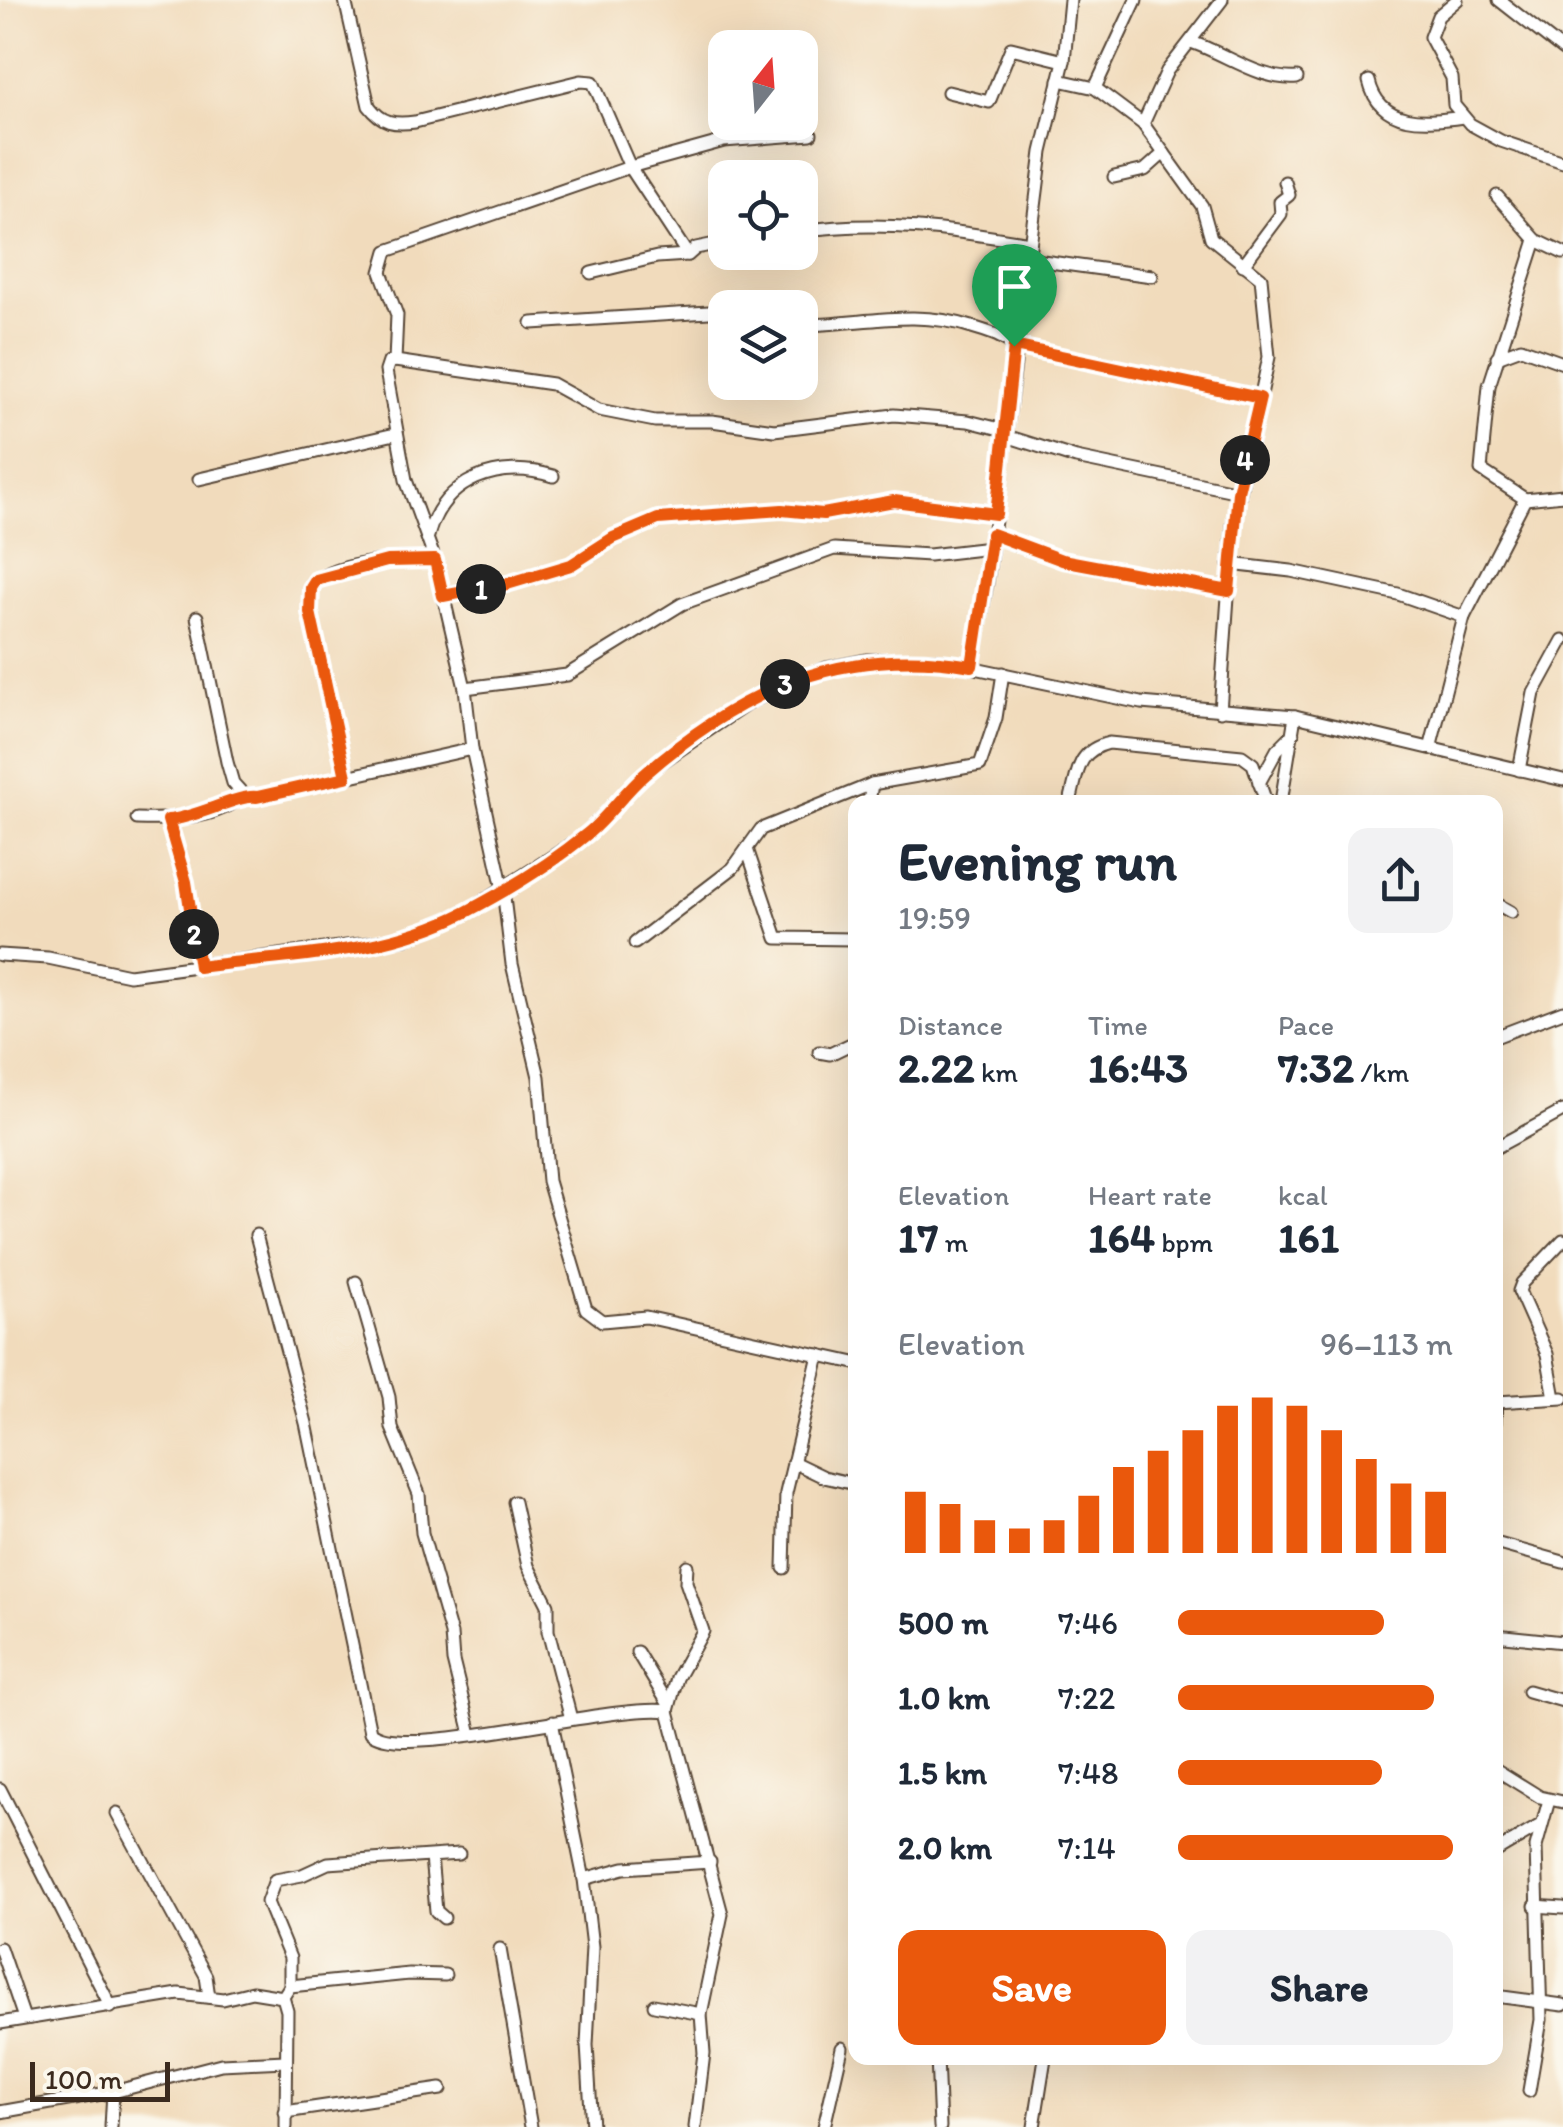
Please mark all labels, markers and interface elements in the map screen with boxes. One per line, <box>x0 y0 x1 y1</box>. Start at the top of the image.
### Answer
north arrow <box>708 30 818 140</box>
map controls <box>708 30 818 400</box>
button: locate <box>708 160 818 270</box>
pin <box>972 244 1057 347</box>
icon: arrive <box>987 259 1042 314</box>
button: layers <box>708 290 818 400</box>
pin: 4 <box>1220 435 1270 485</box>
text: 4 <box>1237 443 1253 477</box>
pin: 1 <box>456 564 506 614</box>
text: 1 <box>475 572 488 606</box>
pin: 3 <box>760 659 810 709</box>
text: 3 <box>777 667 793 701</box>
text: Evening run <box>898 828 1177 894</box>
button: share <box>1348 828 1453 933</box>
text: 19:59 <box>898 899 971 937</box>
pin: 2 <box>169 909 219 959</box>
text: 2 <box>187 917 201 951</box>
text: Distance <box>898 1008 1003 1042</box>
text: Time <box>1088 1008 1148 1042</box>
text: Pace <box>1278 1008 1334 1042</box>
text: 2.22 <box>898 1042 975 1093</box>
text: 16:43 <box>1088 1042 1188 1093</box>
text: 7:32 <box>1278 1042 1354 1093</box>
text: km <box>975 1055 1018 1089</box>
text: /km <box>1354 1055 1409 1089</box>
text: Elevation <box>898 1178 1009 1212</box>
text: Heart rate <box>1088 1178 1212 1212</box>
text: kcal <box>1278 1178 1328 1212</box>
text: 17 <box>898 1212 938 1263</box>
text: 164 <box>1088 1212 1155 1263</box>
text: 161 <box>1278 1212 1339 1263</box>
text: m <box>938 1225 968 1259</box>
text: bpm <box>1155 1225 1213 1259</box>
text: Elevation <box>898 1325 1025 1363</box>
text: 96–113 m <box>1320 1325 1453 1363</box>
text: 500 m <box>898 1604 988 1642</box>
text: 7:46 <box>1058 1604 1118 1642</box>
text: 1.0 km <box>898 1679 990 1717</box>
text: 7:22 <box>1058 1679 1115 1717</box>
text: 1.5 km <box>898 1754 987 1792</box>
text: 7:48 <box>1058 1754 1118 1792</box>
text: 2.0 km <box>898 1829 992 1867</box>
text: 7:14 <box>1058 1829 1116 1867</box>
button: Save <box>898 1930 1166 2045</box>
button: Share <box>1186 1930 1453 2045</box>
scale bar <box>30 2057 170 2102</box>
text: 100 m <box>45 2062 122 2096</box>

